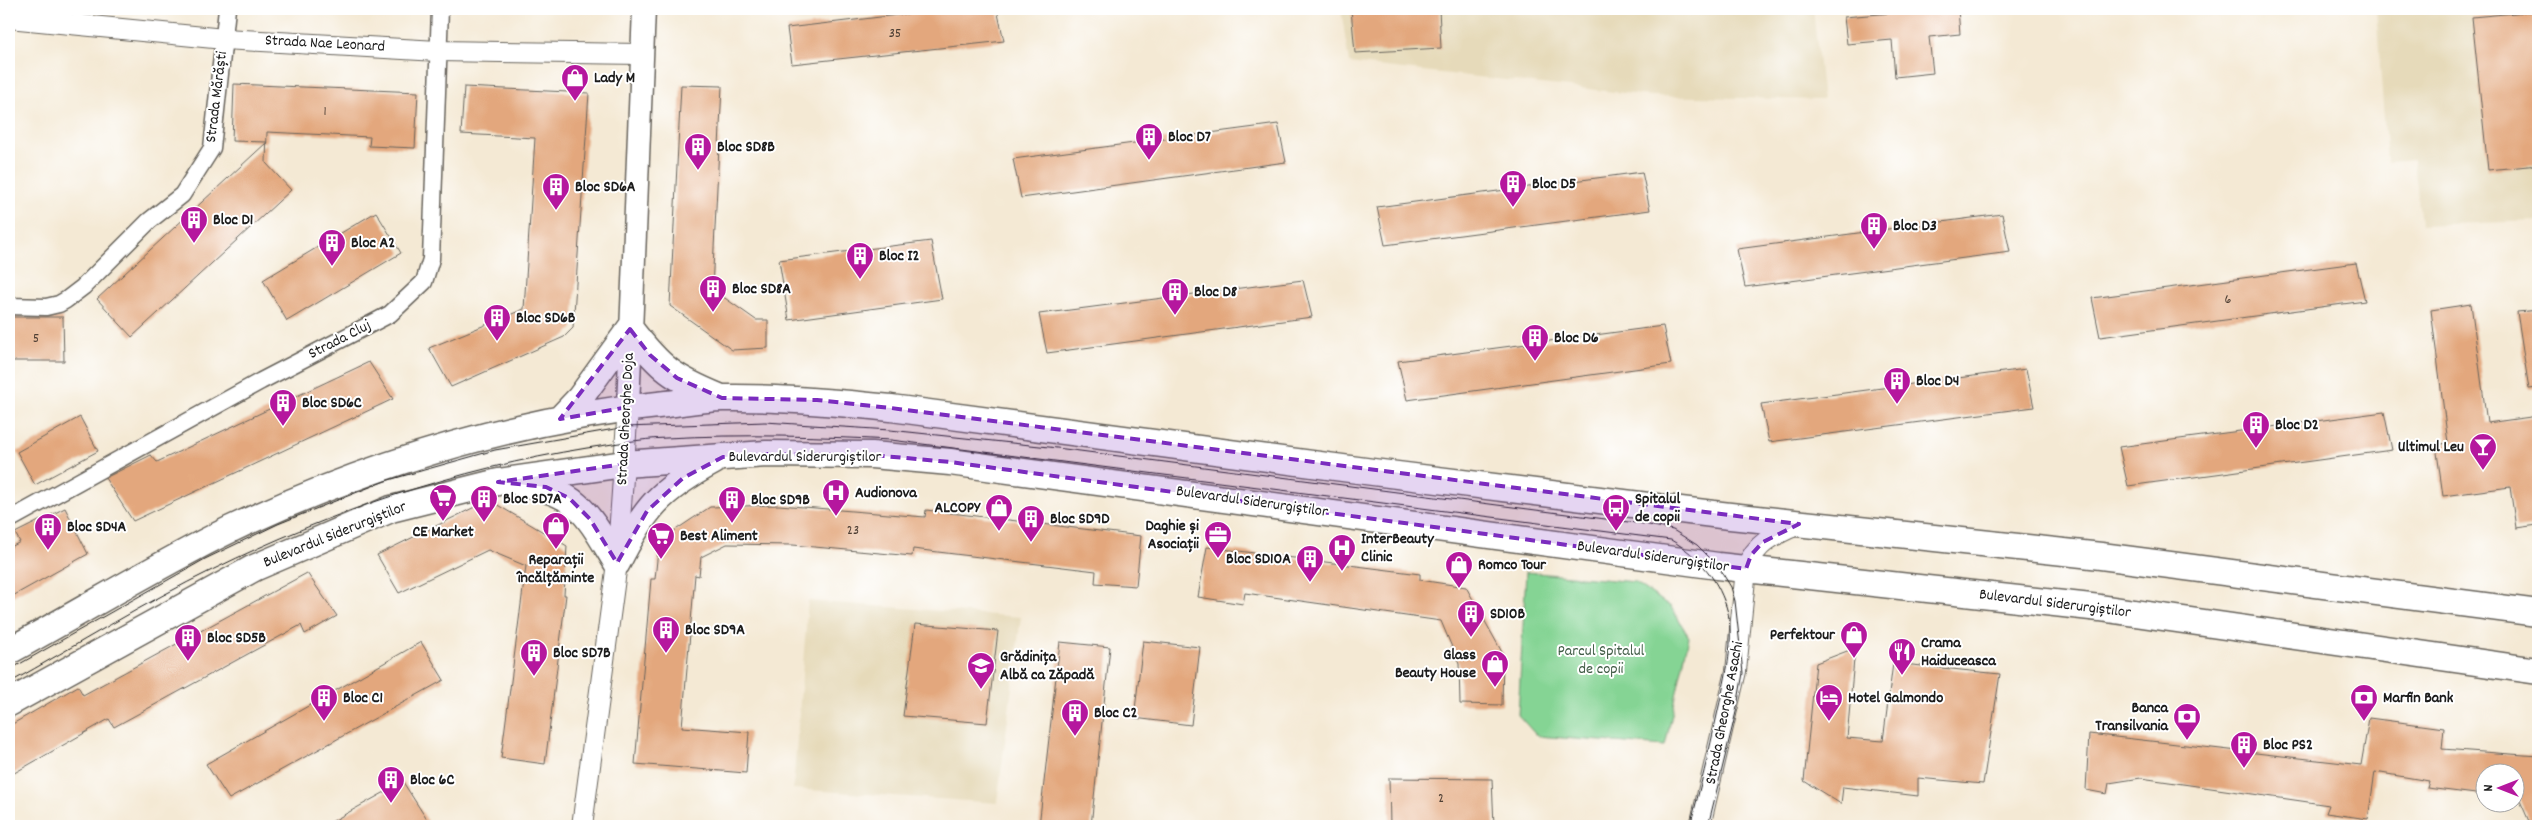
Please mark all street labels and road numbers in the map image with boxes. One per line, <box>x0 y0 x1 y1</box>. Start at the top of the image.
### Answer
street label: Strada Nae Leonard <box>264 29 386 59</box>
street label: Strada Mărăști <box>200 50 234 144</box>
street label: Strada Cluj <box>305 314 375 366</box>
street label: Strada Gheorghe Doja <box>611 352 641 486</box>
street label: Bulevardul Siderurgiștilor <box>729 446 882 469</box>
street label: Bulevardul Siderurgiștilor <box>1175 480 1329 524</box>
street label: Bulevardul Siderurgiștilor <box>260 496 410 574</box>
street label: Bulevardul Siderurgiștilor <box>1576 535 1730 579</box>
street label: Bulevardul Siderurgiștilor <box>1978 583 2132 625</box>
street label: Strada Gheorghe Asachi <box>1700 639 1750 787</box>

